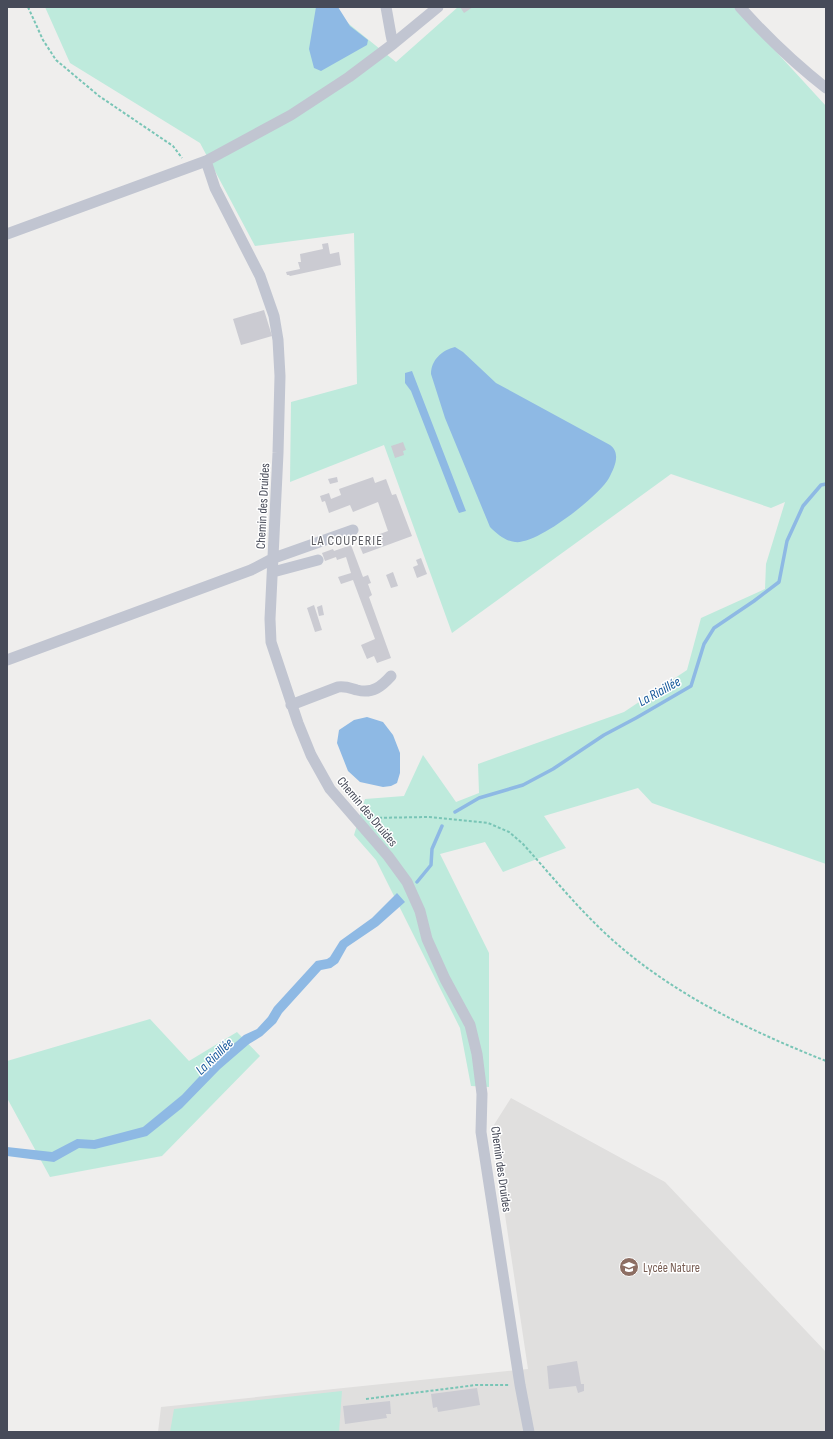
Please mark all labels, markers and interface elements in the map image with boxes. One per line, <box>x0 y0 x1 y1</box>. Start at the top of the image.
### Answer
street label: Chemin des Druides <box>253 462 273 549</box>
district label: LA COUPERIE <box>311 532 383 549</box>
water label: La Riaillée <box>635 673 684 710</box>
street label: Chemin des Druides <box>333 773 401 850</box>
water label: La Riaillée <box>192 1034 237 1078</box>
street label: Chemin des Druides <box>487 1125 515 1213</box>
school or university icon: Lycée Nature <box>618 1256 640 1278</box>
place label: Lycée Nature <box>643 1260 700 1276</box>

